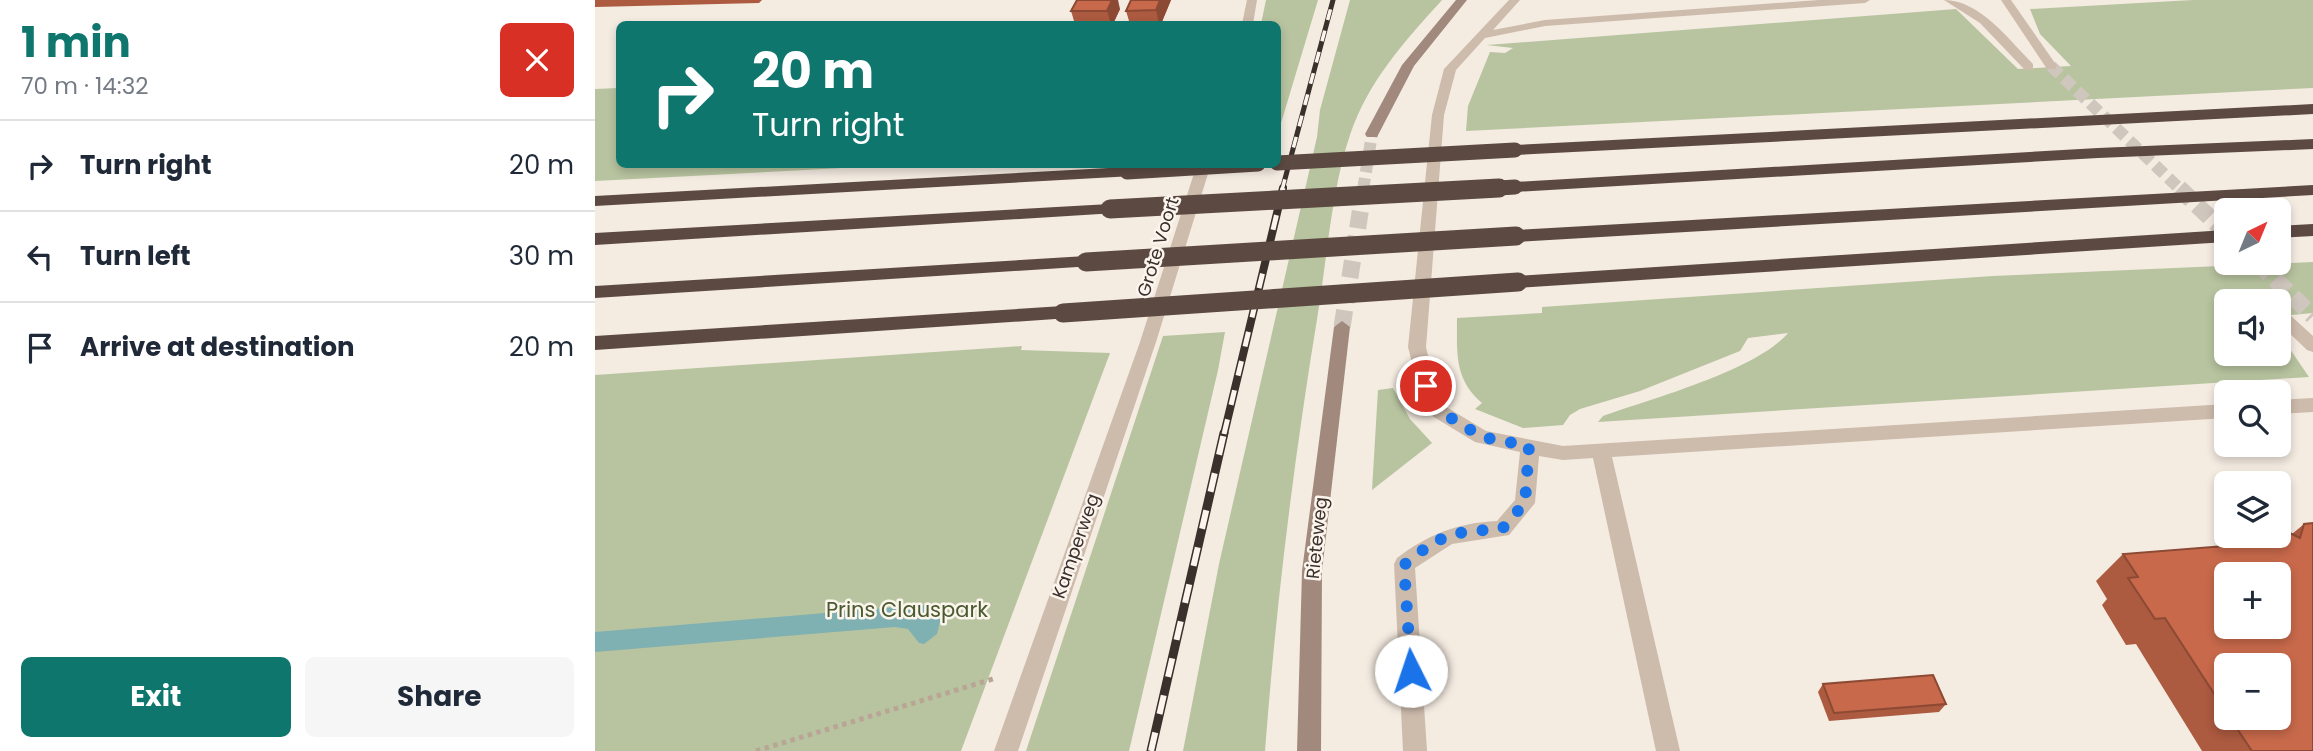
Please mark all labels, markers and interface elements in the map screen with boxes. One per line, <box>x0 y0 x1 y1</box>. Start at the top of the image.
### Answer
text: 1 min <box>21 13 131 72</box>
button: close <box>500 23 574 97</box>
text: 20 m <box>752 37 874 105</box>
icon: right <box>637 49 728 140</box>
text: 70 m · 14:32 <box>21 70 149 102</box>
text: Turn right <box>752 102 904 147</box>
icon: right <box>21 147 59 185</box>
text: Turn right <box>80 147 212 183</box>
text: 20 m <box>509 147 574 183</box>
street label: Grote Voort <box>1130 194 1185 300</box>
north arrow <box>2214 198 2291 275</box>
map controls <box>2214 198 2291 730</box>
icon: left <box>21 238 59 276</box>
text: Turn left <box>80 238 191 274</box>
text: 30 m <box>509 238 574 274</box>
button: sound <box>2214 289 2291 366</box>
icon: arrive <box>21 329 59 367</box>
text: Arrive at destination <box>80 329 355 365</box>
text: 20 m <box>509 329 574 365</box>
pin <box>1396 356 1456 416</box>
icon: arrive <box>1407 367 1445 405</box>
button: search <box>2214 380 2291 457</box>
button: layers <box>2214 471 2291 548</box>
street label: Kamperweg <box>1046 490 1105 602</box>
street label: Rieteweg <box>1300 496 1333 580</box>
button: + <box>2214 562 2291 639</box>
park label: Prins Clauspark <box>826 595 988 624</box>
position arrow <box>1374 634 1448 708</box>
button: − <box>2214 653 2291 730</box>
button: Exit <box>21 657 291 737</box>
button: Share <box>305 657 574 737</box>

